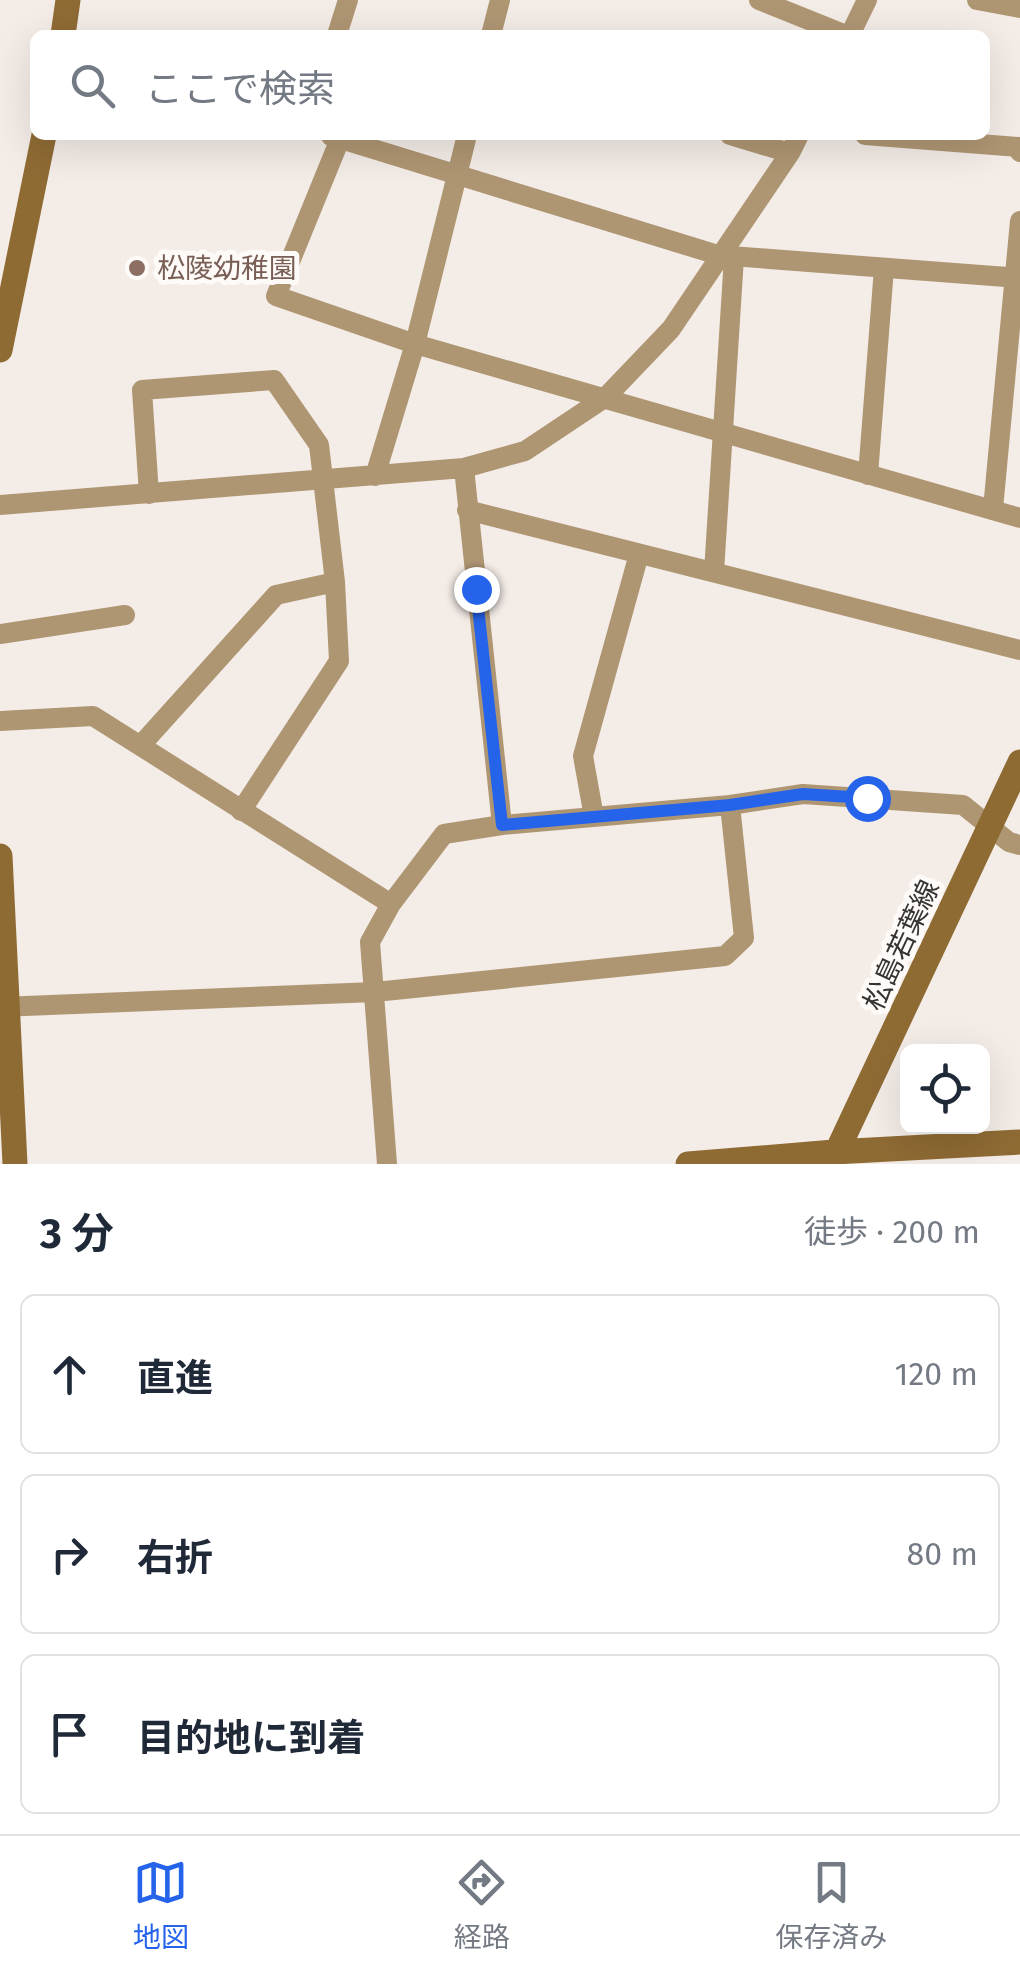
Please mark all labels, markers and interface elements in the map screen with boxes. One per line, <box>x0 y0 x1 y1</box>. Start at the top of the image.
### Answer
search box <box>30 30 990 140</box>
icon: search <box>65 58 120 113</box>
text: ここで検索 <box>145 66 335 112</box>
place label: 松陵幼稚園 <box>157 252 297 285</box>
marker: 松陵幼稚園 <box>126 257 148 279</box>
route end <box>454 567 500 613</box>
route start <box>845 776 891 822</box>
street label: 松島若葉線 <box>857 875 946 1016</box>
map controls <box>900 1044 990 1134</box>
button: locate <box>900 1044 990 1134</box>
text: 3 分 <box>40 1209 114 1259</box>
text: 徒歩 · 200 m <box>804 1213 980 1251</box>
icon: ahead <box>42 1347 97 1402</box>
text: 直進 <box>137 1355 213 1401</box>
text: 120 m <box>895 1355 978 1393</box>
icon: right <box>42 1527 97 1582</box>
text: 右折 <box>137 1535 213 1581</box>
text: 80 m <box>907 1535 978 1573</box>
icon: arrive <box>42 1707 97 1762</box>
text: 目的地に到着 <box>137 1715 365 1761</box>
tab: 地図 <box>133 1855 189 1955</box>
tab: 経路 <box>454 1855 510 1955</box>
tab: 保存済み <box>775 1855 887 1955</box>

